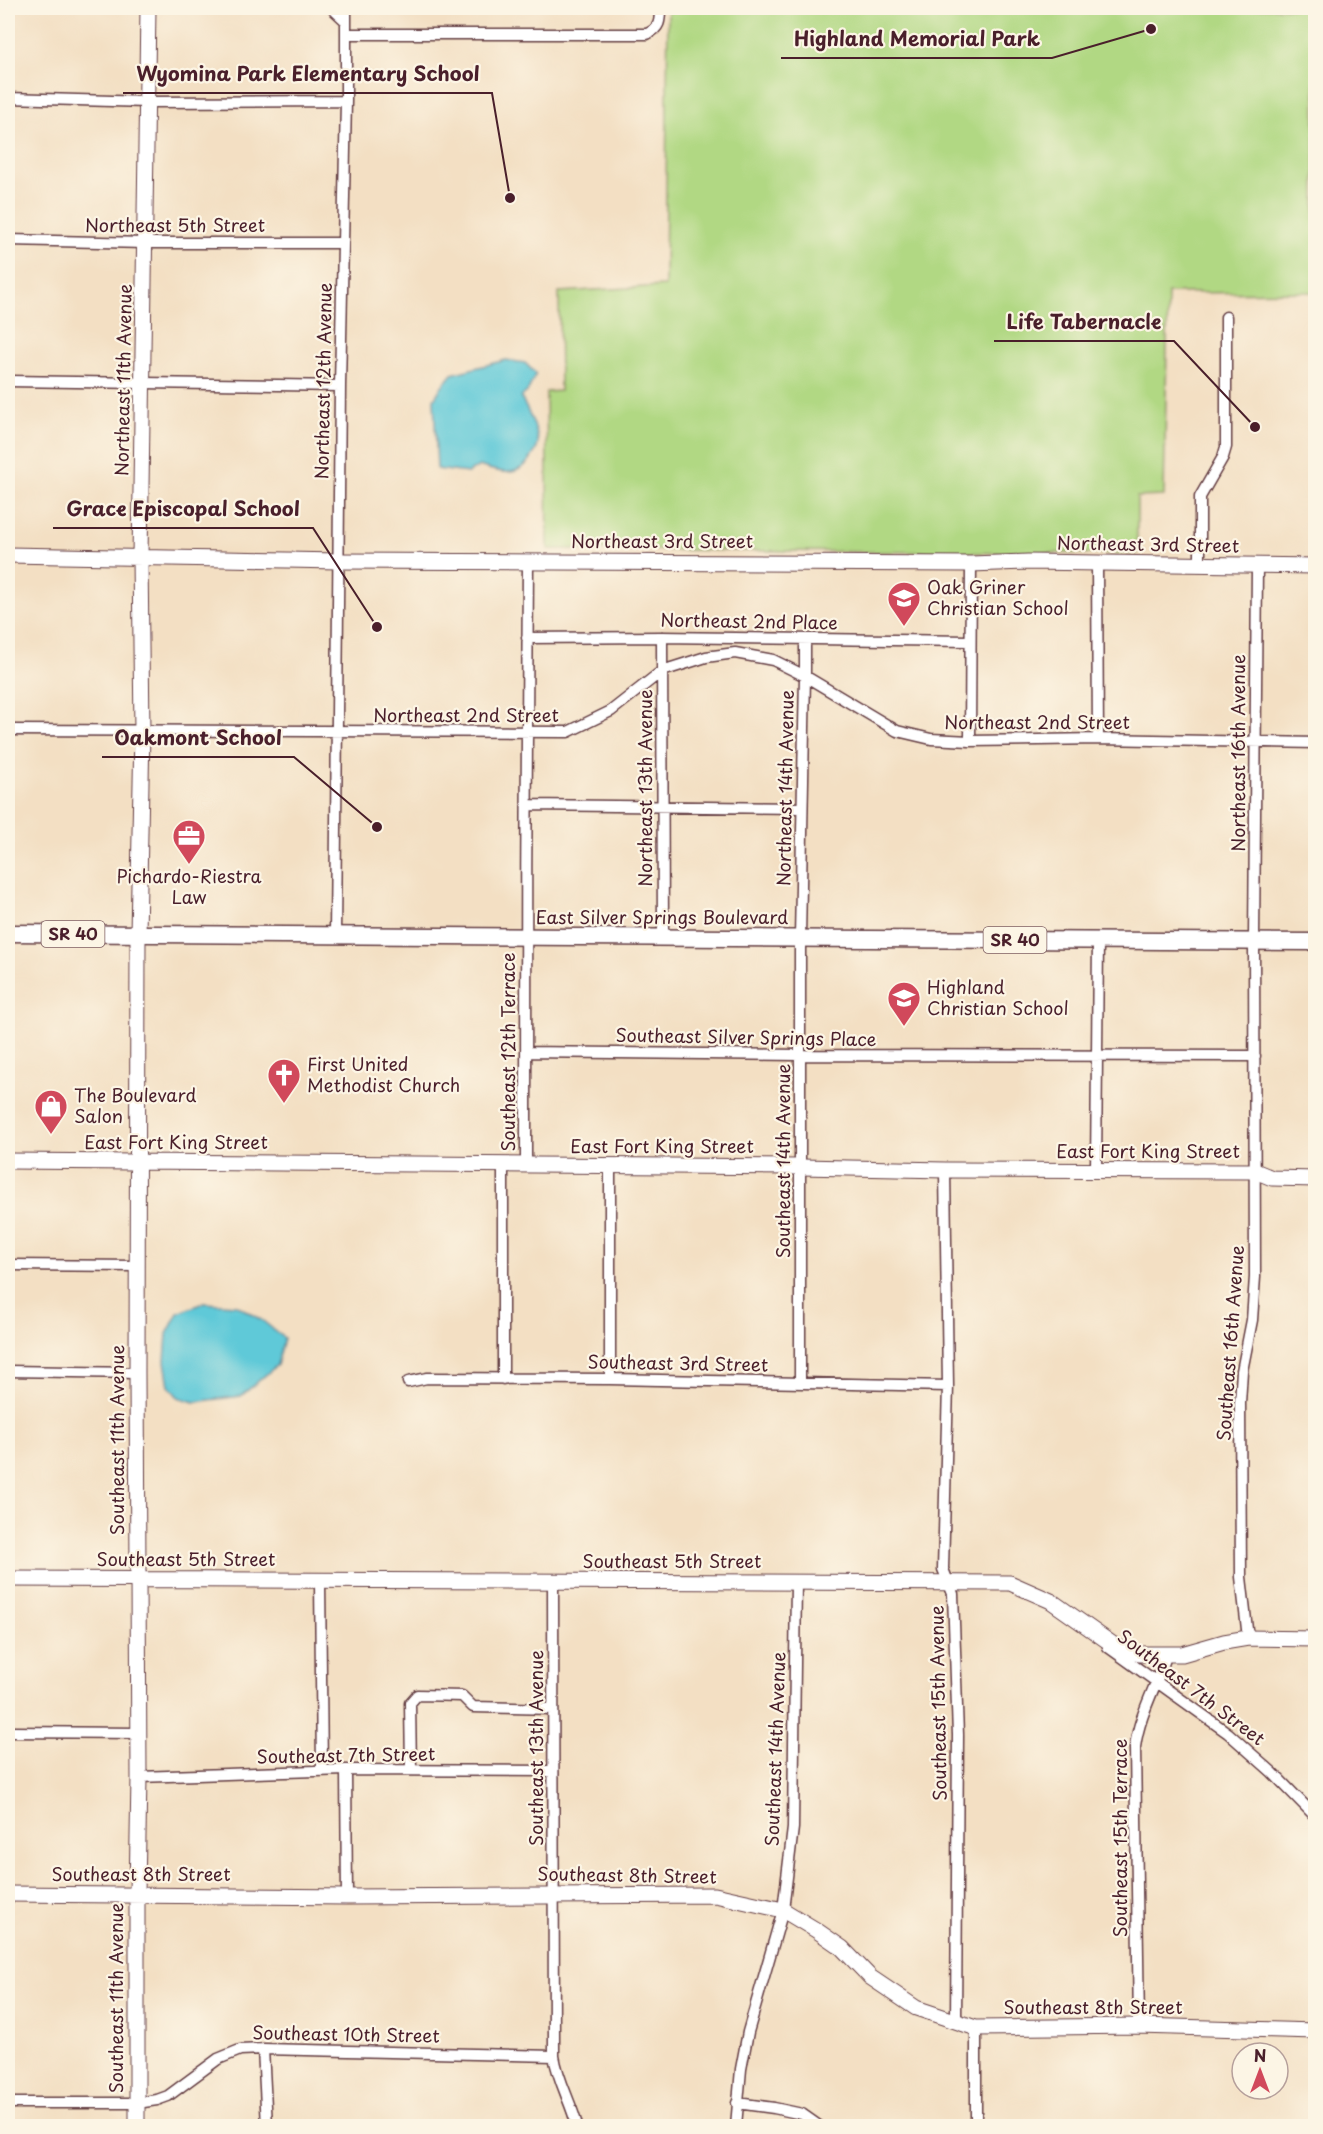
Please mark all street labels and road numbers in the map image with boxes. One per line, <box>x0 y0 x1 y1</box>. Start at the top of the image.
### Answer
street label: Northeast 5th Street <box>85 211 265 238</box>
street label: Northeast 12th Avenue <box>307 282 338 480</box>
street label: Northeast 11th Avenue <box>107 283 138 476</box>
street label: Northeast 3rd Street <box>571 527 753 554</box>
street label: Northeast 3rd Street <box>1057 528 1239 559</box>
street label: Northeast 2nd Place <box>660 605 838 636</box>
street label: Northeast 16th Avenue <box>1224 654 1251 852</box>
street label: Northeast 13th Avenue <box>631 689 658 887</box>
street label: Northeast 14th Avenue <box>769 689 800 886</box>
street label: Northeast 2nd Street <box>373 701 559 728</box>
street label: Northeast 2nd Street <box>944 708 1130 735</box>
street label: East Silver Springs Boulevard <box>536 903 788 930</box>
road number: SR 40 <box>42 921 104 947</box>
road number: SR 40 <box>984 927 1046 953</box>
street label: Southeast 12th Terrace <box>494 952 521 1152</box>
street label: Southeast Silver Springs Place <box>615 1021 877 1052</box>
street label: Southeast 14th Avenue <box>769 1064 796 1258</box>
street label: East Fort King Street <box>84 1128 268 1155</box>
street label: East Fort King Street <box>570 1132 754 1159</box>
street label: East Fort King Street <box>1056 1137 1240 1164</box>
street label: Southeast 16th Avenue <box>1209 1244 1250 1442</box>
street label: Southeast 11th Avenue <box>103 1345 130 1535</box>
street label: Southeast 3rd Street <box>587 1347 769 1378</box>
street label: Southeast 5th Street <box>97 1545 275 1572</box>
street label: Southeast 5th Street <box>583 1547 761 1574</box>
street label: Southeast 15th Avenue <box>922 1605 953 1801</box>
street label: Southeast 7th Street <box>1112 1622 1271 1751</box>
street label: Southeast 13th Avenue <box>522 1650 549 1846</box>
street label: Southeast 14th Avenue <box>758 1651 791 1847</box>
street label: Southeast 7th Street <box>256 1739 435 1770</box>
street label: Southeast 15th Terrace <box>1106 1739 1133 1937</box>
street label: Southeast 8th Street <box>537 1859 717 1890</box>
street label: Southeast 8th Street <box>51 1860 231 1887</box>
street label: Southeast 11th Avenue <box>102 1903 129 2093</box>
street label: Southeast 8th Street <box>1003 1993 1183 2020</box>
street label: Southeast 10th Street <box>252 2018 440 2049</box>

